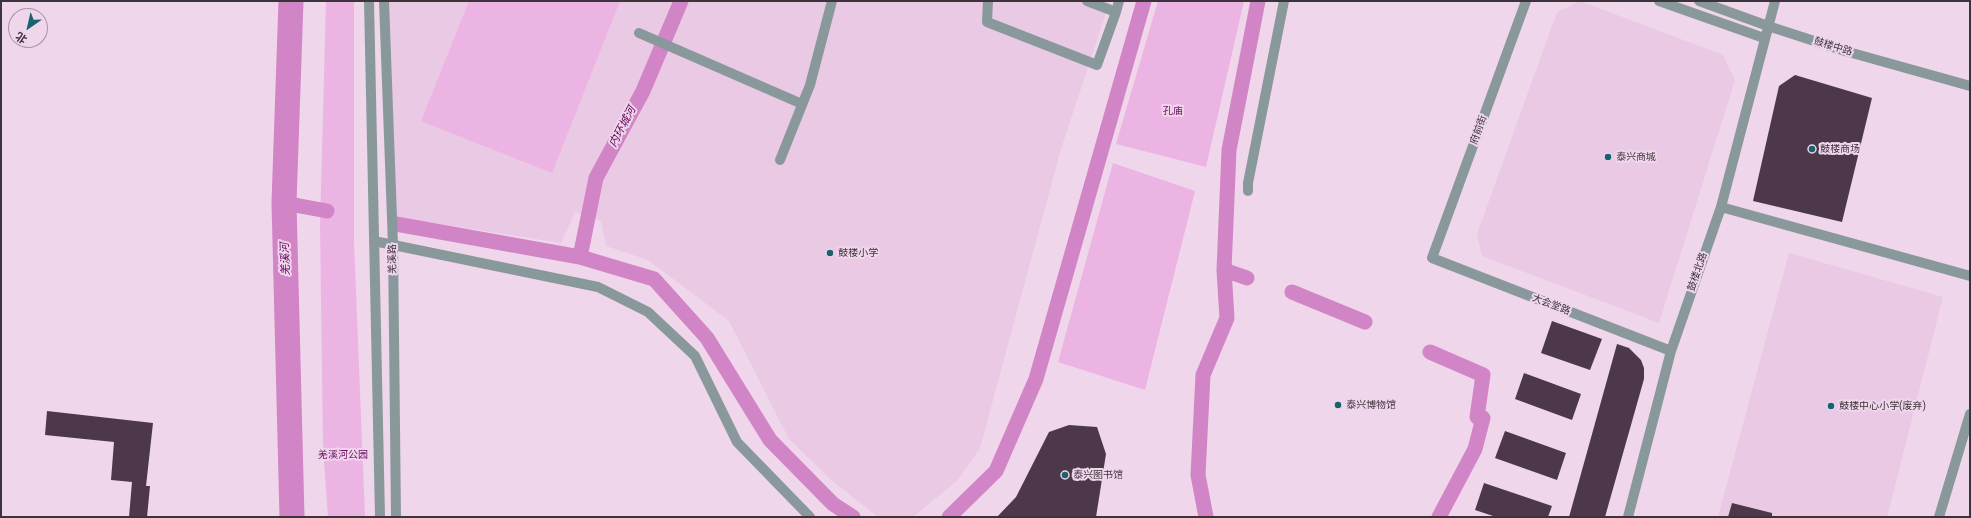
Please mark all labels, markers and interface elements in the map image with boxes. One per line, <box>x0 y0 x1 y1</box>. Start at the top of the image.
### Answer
north arrow <box>8 8 48 48</box>
text: 北 <box>13 29 30 46</box>
street label: 鼓楼中路 <box>1812 35 1854 59</box>
water label: 内环城河 <box>607 104 639 150</box>
park label: 孔庙 <box>1163 105 1183 117</box>
street label: 府前街 <box>1468 114 1490 146</box>
place label: 鼓楼商场 <box>1820 143 1860 155</box>
marker: 鼓楼商场 <box>1807 144 1817 154</box>
place label: 泰兴商城 <box>1616 151 1656 163</box>
marker: 泰兴商城 <box>1603 152 1613 162</box>
water label: 羌溪河 <box>279 242 293 276</box>
street label: 羌溪路 <box>387 244 399 274</box>
place label: 鼓楼小学 <box>838 247 878 259</box>
marker: 鼓楼小学 <box>825 248 835 258</box>
street label: 鼓楼北路 <box>1686 251 1710 293</box>
street label: 大会堂路 <box>1530 292 1572 318</box>
place label: 泰兴博物馆 <box>1346 399 1396 411</box>
marker: 泰兴博物馆 <box>1333 400 1343 410</box>
place label: 鼓楼中心小学(废弃) <box>1839 400 1926 412</box>
marker: 鼓楼中心小学(废弃) <box>1826 401 1836 411</box>
park label: 羌溪河公园 <box>318 449 368 461</box>
place label: 泰兴图书馆 <box>1073 469 1123 481</box>
marker: 泰兴图书馆 <box>1060 470 1070 480</box>

